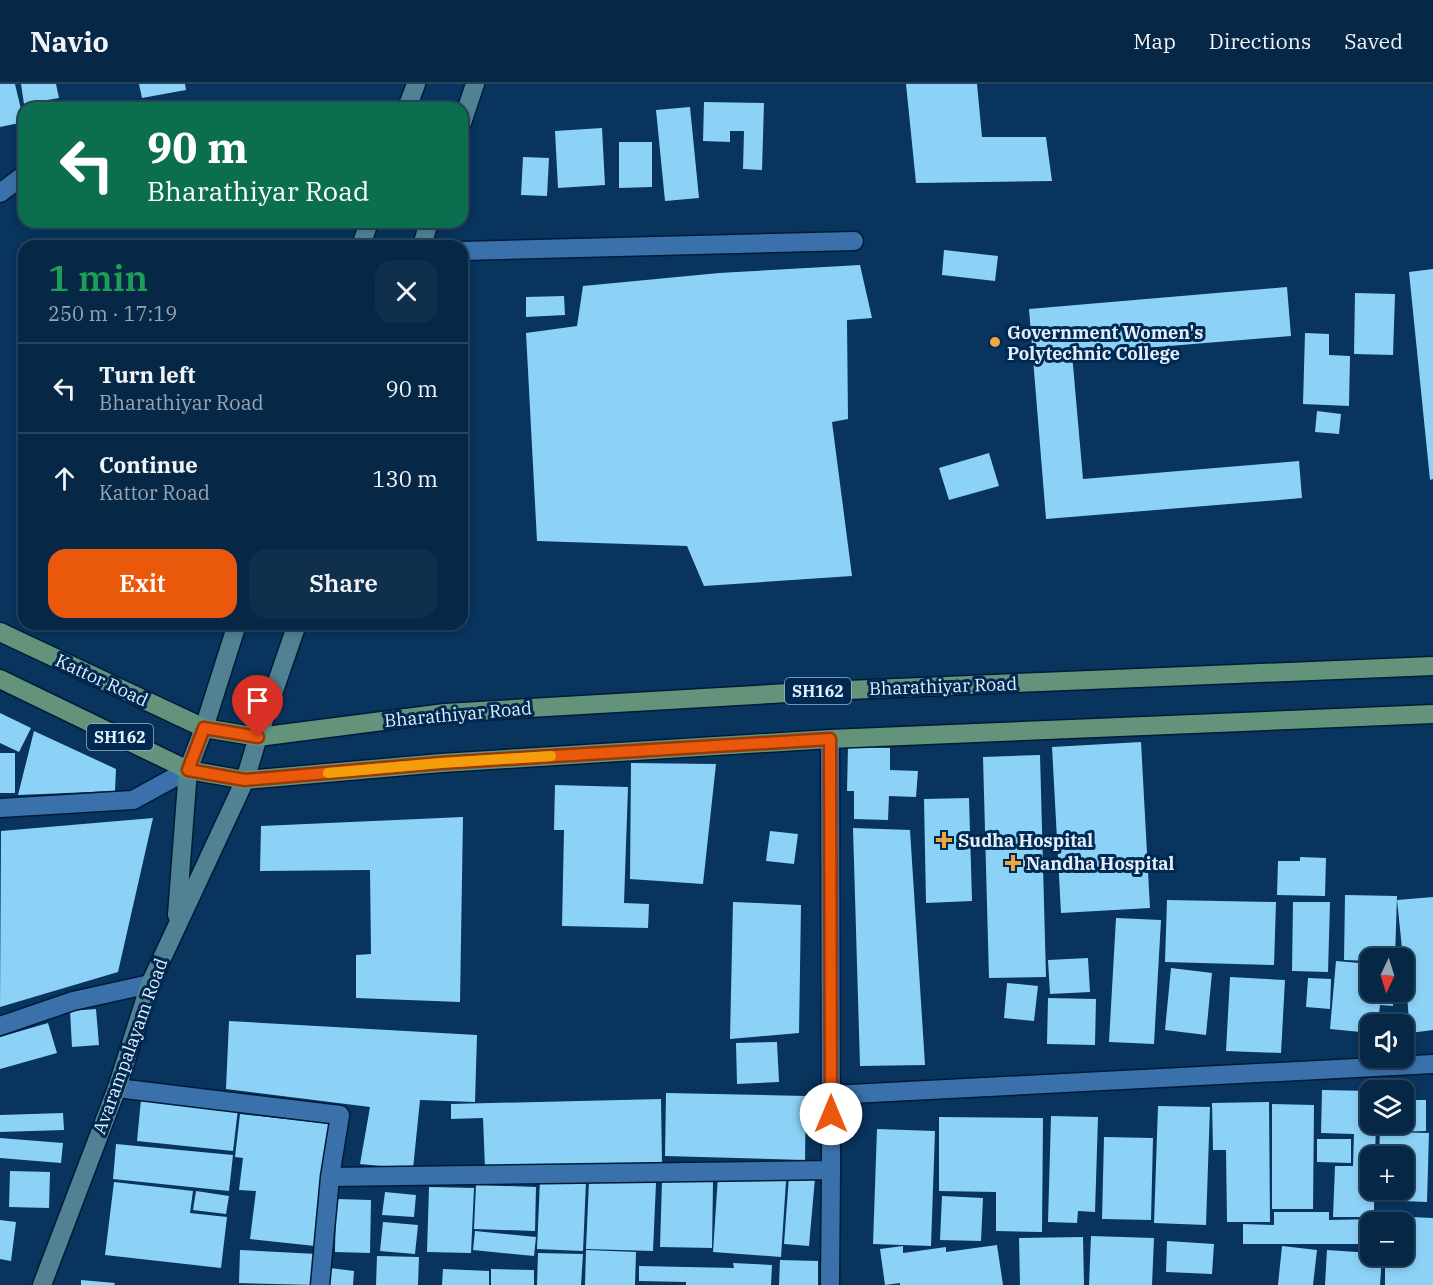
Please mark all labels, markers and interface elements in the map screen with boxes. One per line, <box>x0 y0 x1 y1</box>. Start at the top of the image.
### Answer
text: Navio <box>30 23 109 60</box>
text: Map <box>1133 27 1176 55</box>
text: Directions <box>1209 27 1311 55</box>
text: Saved <box>1344 27 1403 55</box>
text: 90 m <box>147 120 248 175</box>
icon: left <box>48 126 126 204</box>
text: Bharathiyar Road <box>147 173 369 208</box>
text: 1 min <box>48 254 148 301</box>
button: close <box>375 260 438 323</box>
text: 250 m · 17:19 <box>48 300 177 327</box>
place label: Government Women's Polytechnic College <box>1007 321 1203 365</box>
marker: Government Women's Polytechnic College <box>988 335 1002 349</box>
text: Turn left <box>99 360 195 389</box>
icon: left <box>48 372 81 405</box>
text: 90 m <box>386 374 438 403</box>
text: Bharathiyar Road <box>99 389 264 416</box>
text: Continue <box>99 450 198 479</box>
icon: ahead <box>48 462 81 495</box>
text: 130 m <box>372 464 438 493</box>
text: Kattor Road <box>99 479 210 506</box>
button: Exit <box>48 549 237 618</box>
button: Share <box>249 549 438 618</box>
street label: Kattor Road <box>52 648 152 712</box>
street label: Bharathiyar Road <box>868 672 1018 700</box>
pin <box>232 675 283 737</box>
road number: SH162 <box>785 678 851 704</box>
icon: arrive <box>241 684 274 717</box>
street label: Bharathiyar Road <box>383 696 533 732</box>
road number: SH162 <box>87 724 153 750</box>
place label: Sudha Hospital <box>958 829 1093 852</box>
marker: Sudha Hospital <box>935 831 953 849</box>
place label: Nandha Hospital <box>1026 852 1174 875</box>
marker: Nandha Hospital <box>1004 854 1022 872</box>
north arrow <box>1360 948 1414 1002</box>
map controls <box>1360 948 1414 1266</box>
street label: Avarampalayam Road <box>87 955 173 1137</box>
button: sound <box>1360 1014 1414 1068</box>
button: layers <box>1360 1080 1414 1134</box>
position arrow <box>799 1082 863 1146</box>
button: + <box>1360 1146 1414 1200</box>
button: − <box>1360 1212 1414 1266</box>

